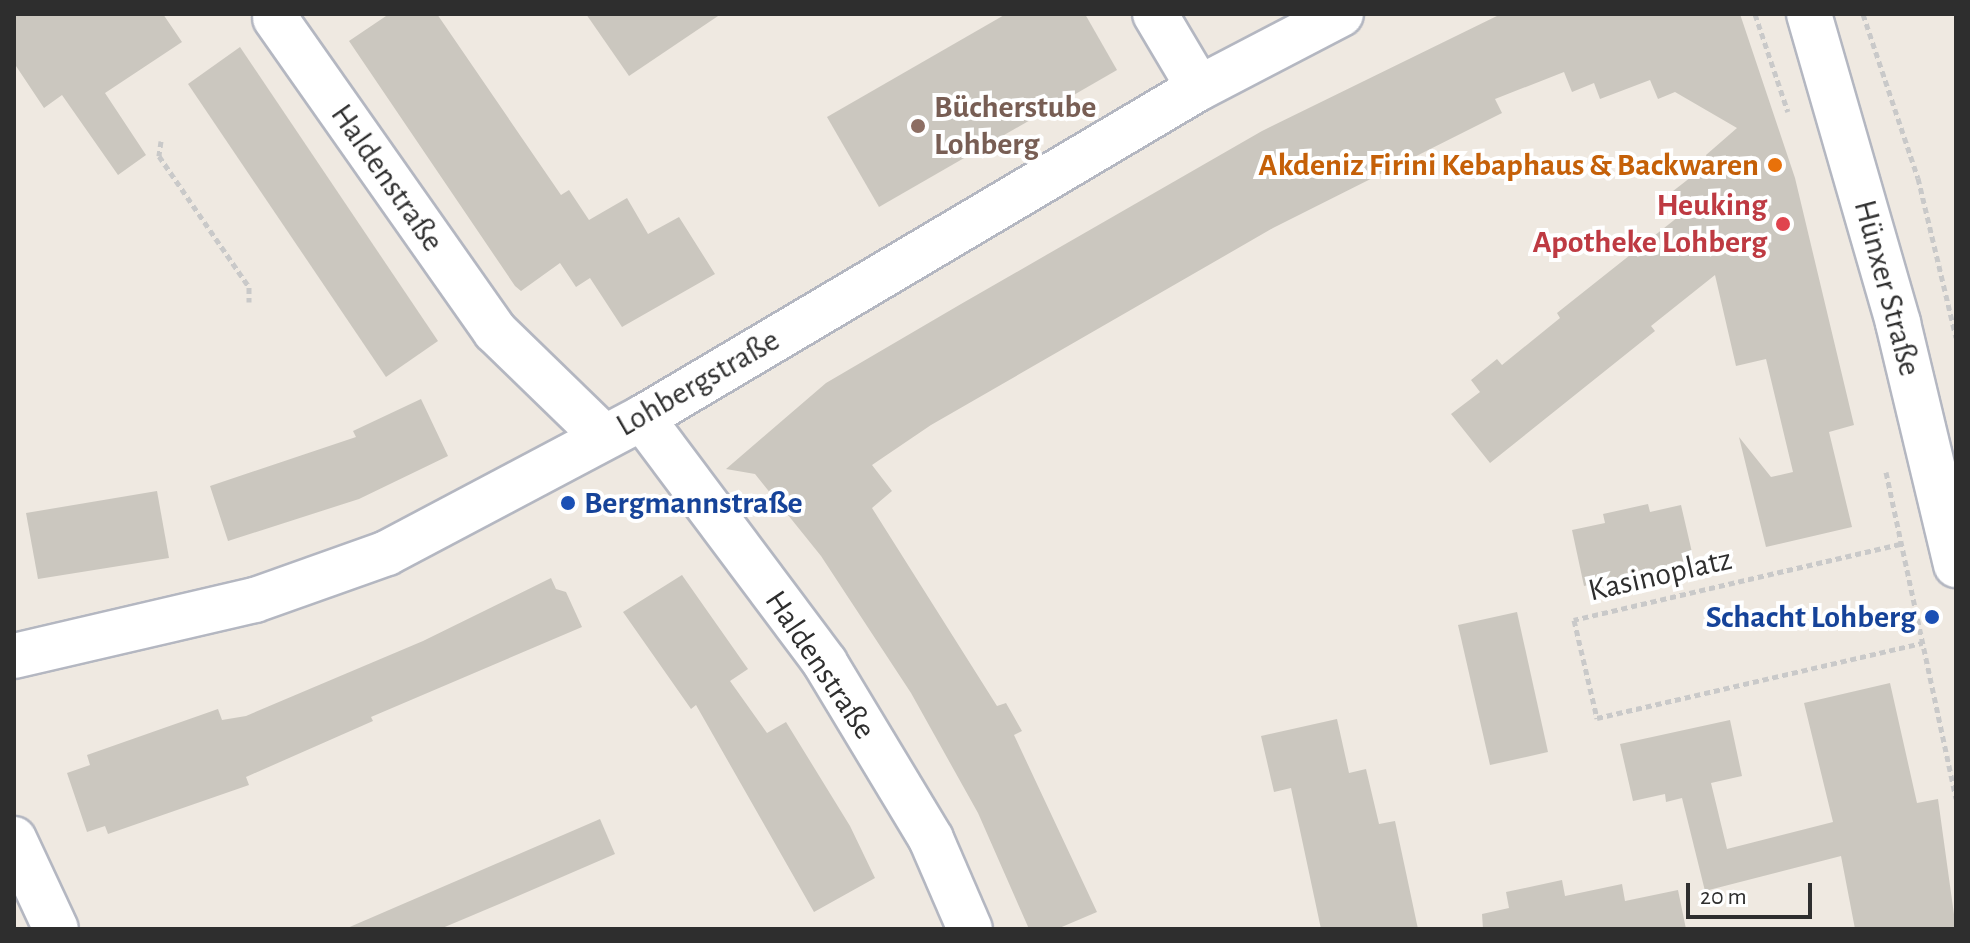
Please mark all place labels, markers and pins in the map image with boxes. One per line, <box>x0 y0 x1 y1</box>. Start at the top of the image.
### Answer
place label: Bücherstube Lohberg <box>934 89 1096 164</box>
marker: Bücherstube Lohberg <box>909 117 927 135</box>
place label: Akdeniz Firini Kebaphaus & Backwaren <box>1258 146 1759 184</box>
marker: Akdeniz Firini Kebaphaus & Backwaren <box>1766 156 1784 174</box>
place label: Heuking Apotheke Lohberg <box>1533 187 1767 262</box>
marker: Heuking Apotheke Lohberg <box>1774 215 1792 233</box>
place label: Bergmannstraße <box>584 484 803 522</box>
marker: Bergmannstraße <box>559 494 577 512</box>
place label: Schacht Lohberg <box>1706 598 1916 636</box>
marker: Schacht Lohberg <box>1923 608 1941 626</box>

